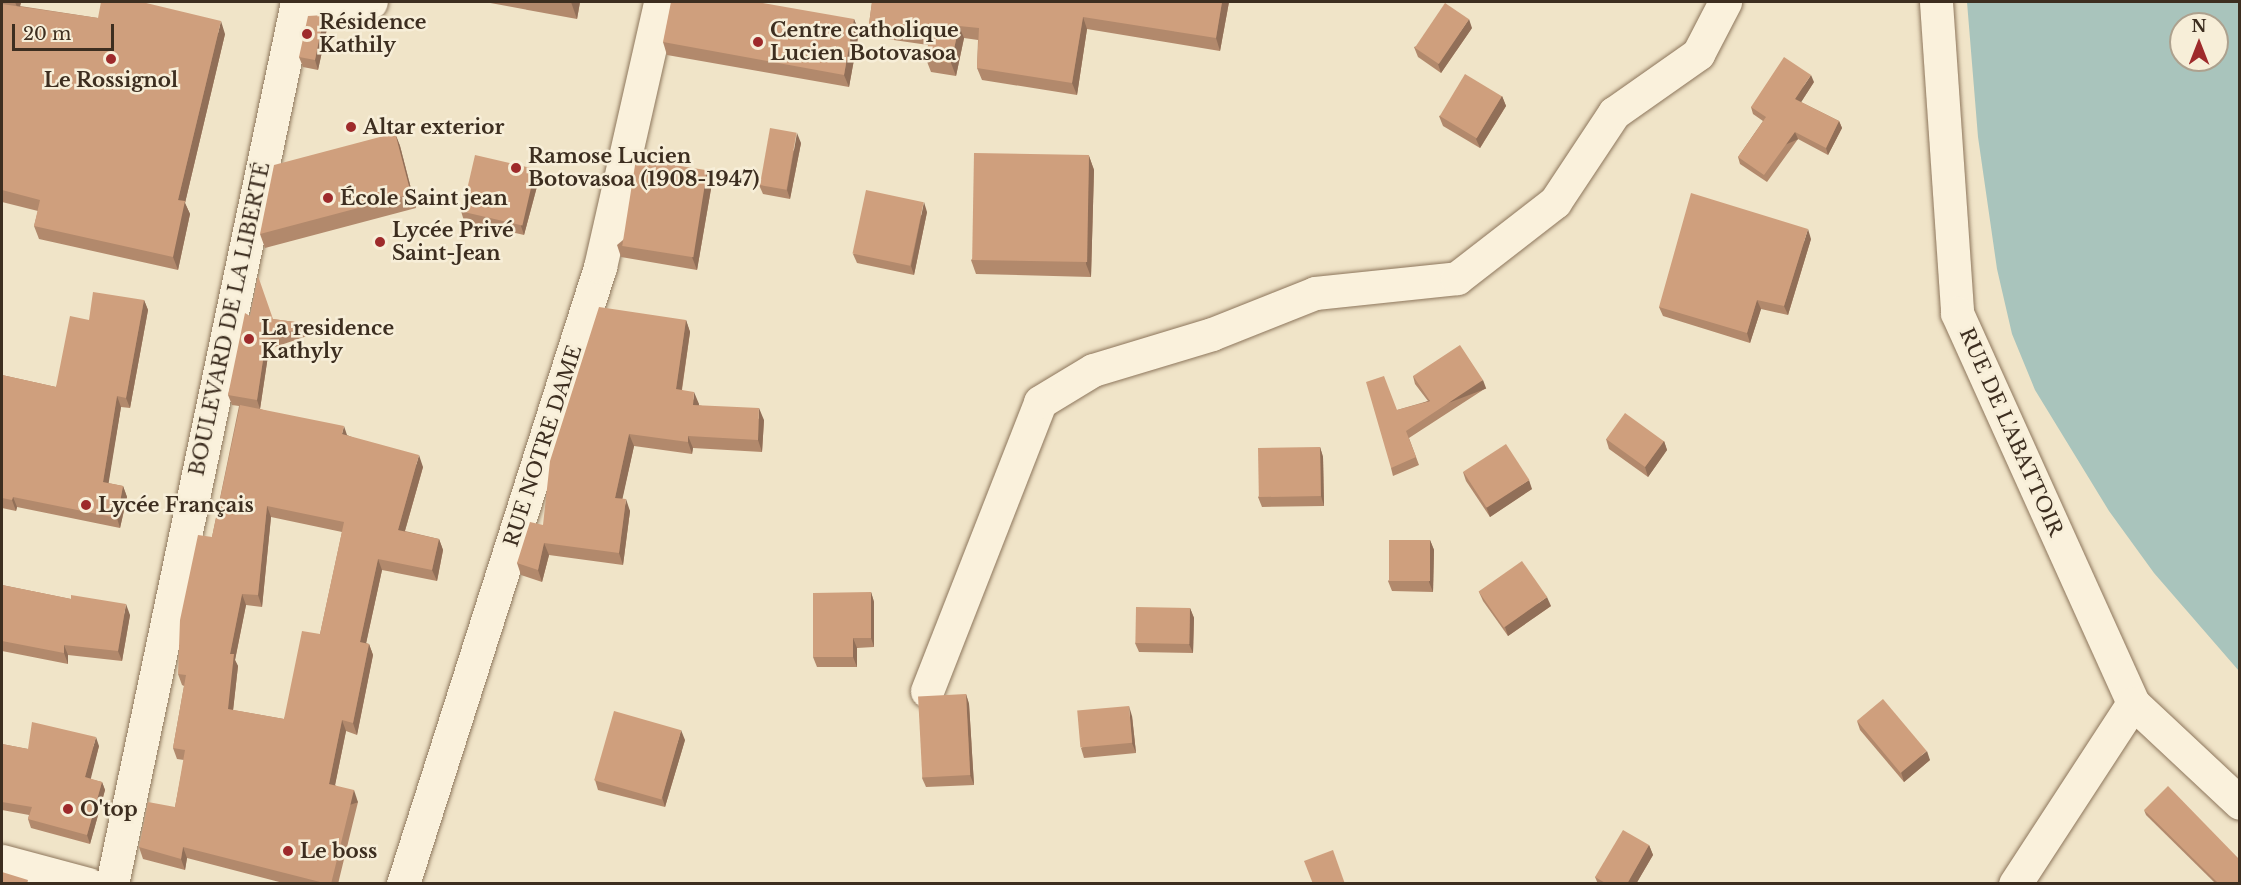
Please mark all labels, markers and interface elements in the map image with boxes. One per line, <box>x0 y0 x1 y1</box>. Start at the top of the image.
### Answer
place label: Résidence Kathily <box>319 11 427 58</box>
scale bar <box>15 12 117 50</box>
north arrow <box>2169 12 2229 72</box>
text: N <box>2191 16 2207 36</box>
place label: Centre catholique Lucien Botovasoa <box>770 19 959 66</box>
text: 20 m <box>23 23 71 45</box>
marker: Résidence Kathily <box>300 27 314 41</box>
marker: Centre catholique Lucien Botovasoa <box>751 35 765 49</box>
marker: Le Rossignol <box>104 52 118 66</box>
place label: Le Rossignol <box>44 68 178 92</box>
place label: Altar exterior <box>363 115 505 139</box>
marker: Altar exterior <box>344 120 358 134</box>
place label: Ramose Lucien Botovasoa (1908-1947) <box>528 144 759 191</box>
street label: BOULEVARD DE LA LIBERTÉ <box>185 160 275 478</box>
marker: Ramose Lucien Botovasoa (1908-1947) <box>509 161 523 175</box>
place label: École Saint jean <box>340 186 508 210</box>
marker: École Saint jean <box>321 191 335 205</box>
place label: Lycée Privé Saint-Jean <box>392 219 514 266</box>
marker: Lycée Privé Saint-Jean <box>373 235 387 249</box>
place label: La residence Kathyly <box>261 316 394 363</box>
street label: RUE DE L'ABATTOIR <box>1954 324 2068 540</box>
marker: La residence Kathyly <box>242 332 256 346</box>
street label: RUE NOTRE DAME <box>499 342 587 550</box>
place label: Lycée Français <box>98 493 254 517</box>
marker: Lycée Français <box>79 498 93 512</box>
place label: O'top <box>80 797 138 821</box>
marker: O'top <box>61 802 75 816</box>
place label: Le boss <box>300 839 377 863</box>
marker: Le boss <box>281 844 295 858</box>

